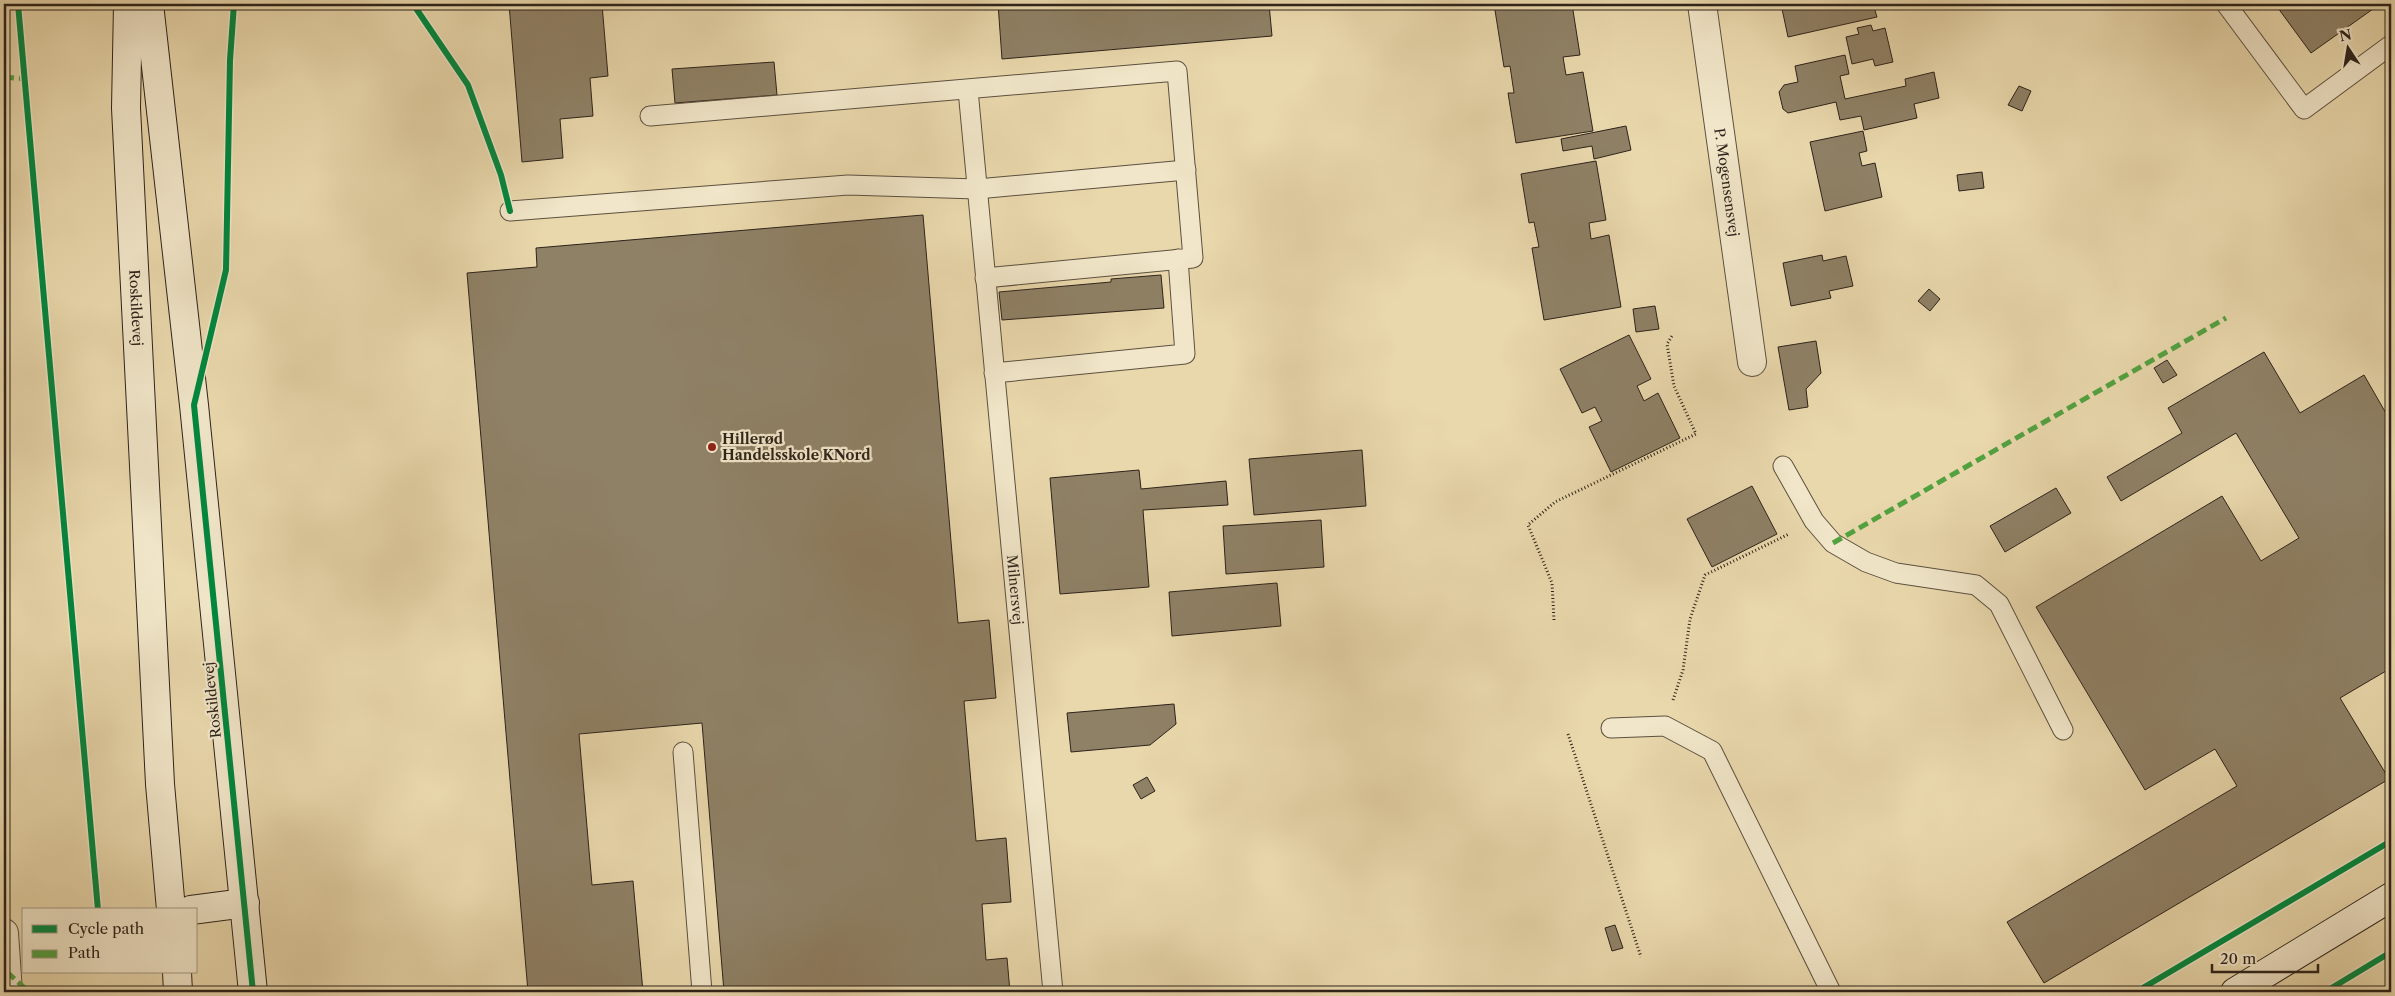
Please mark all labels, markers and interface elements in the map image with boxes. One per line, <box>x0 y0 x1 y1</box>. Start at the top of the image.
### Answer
north arrow <box>2322 22 2372 72</box>
text: N <box>2337 25 2353 45</box>
street label: P. Mogensensvej <box>1710 127 1743 238</box>
street label: Roskildevej <box>125 269 147 346</box>
place label: Hillerød Handelsskole KNord <box>722 430 871 464</box>
marker: Hillerød Handelsskole KNord <box>706 441 718 453</box>
street label: Milnersvej <box>1003 554 1027 626</box>
street label: Roskildevej <box>199 661 225 739</box>
legend <box>22 908 198 974</box>
text: Cycle path <box>68 919 145 938</box>
scale bar <box>2212 941 2319 973</box>
text: Path <box>68 943 101 962</box>
text: 20 m <box>2220 949 2256 968</box>

